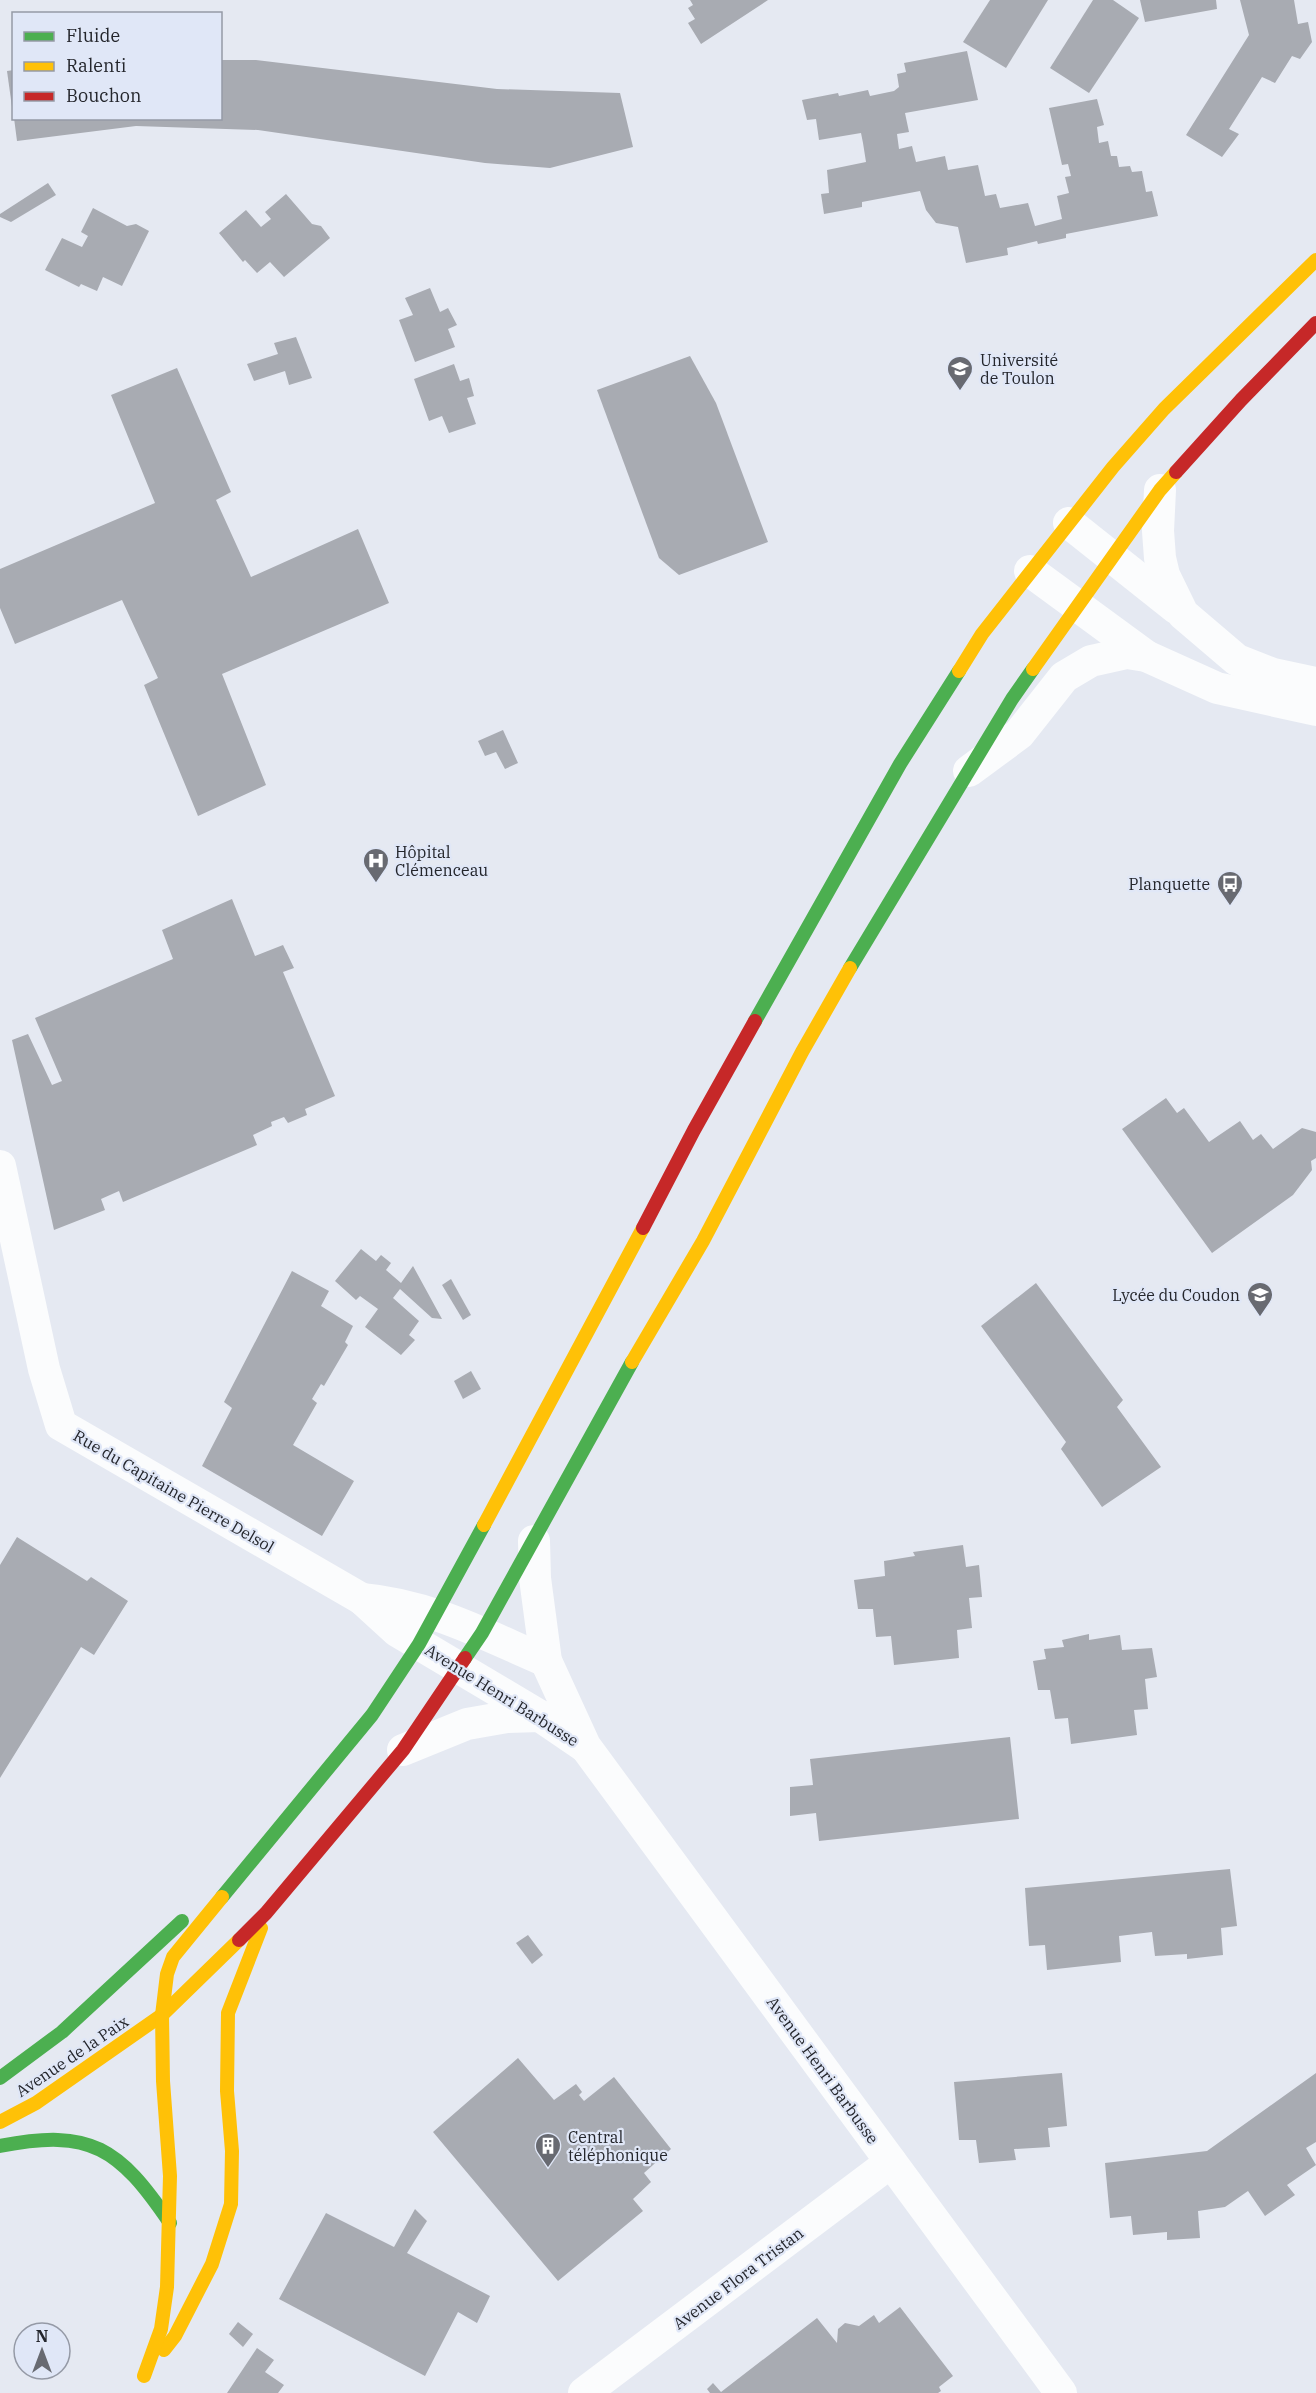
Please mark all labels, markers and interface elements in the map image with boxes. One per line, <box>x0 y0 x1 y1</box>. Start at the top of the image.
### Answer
legend <box>12 12 222 120</box>
text: Fluide <box>66 24 120 47</box>
text: Ralenti <box>66 54 127 77</box>
text: Bouchon <box>66 84 142 107</box>
place label: Université de Toulon <box>980 350 1058 388</box>
school or university icon: Université de Toulon <box>945 354 975 392</box>
place label: Hôpital Clémenceau <box>395 842 488 880</box>
hospital icon: Hôpital Clémenceau <box>361 846 391 884</box>
bus stop icon: Planquette <box>1215 869 1245 907</box>
place label: Planquette <box>1128 874 1210 894</box>
school or university icon: Lycée du Coudon <box>1245 1280 1275 1318</box>
place label: Lycée du Coudon <box>1112 1285 1240 1305</box>
street label: Rue du Capitaine Pierre Delsol <box>70 1425 278 1557</box>
street label: Avenue Henri Barbusse <box>422 1640 582 1750</box>
street label: Avenue Henri Barbusse <box>763 1992 883 2148</box>
street label: Avenue de la Paix <box>12 2011 132 2101</box>
place label: Central téléphonique <box>568 2127 668 2165</box>
building icon: Central téléphonique <box>533 2131 563 2169</box>
street label: Avenue Flora Tristan <box>669 2222 807 2334</box>
north arrow <box>12 2321 72 2381</box>
text: N <box>36 2326 48 2346</box>

